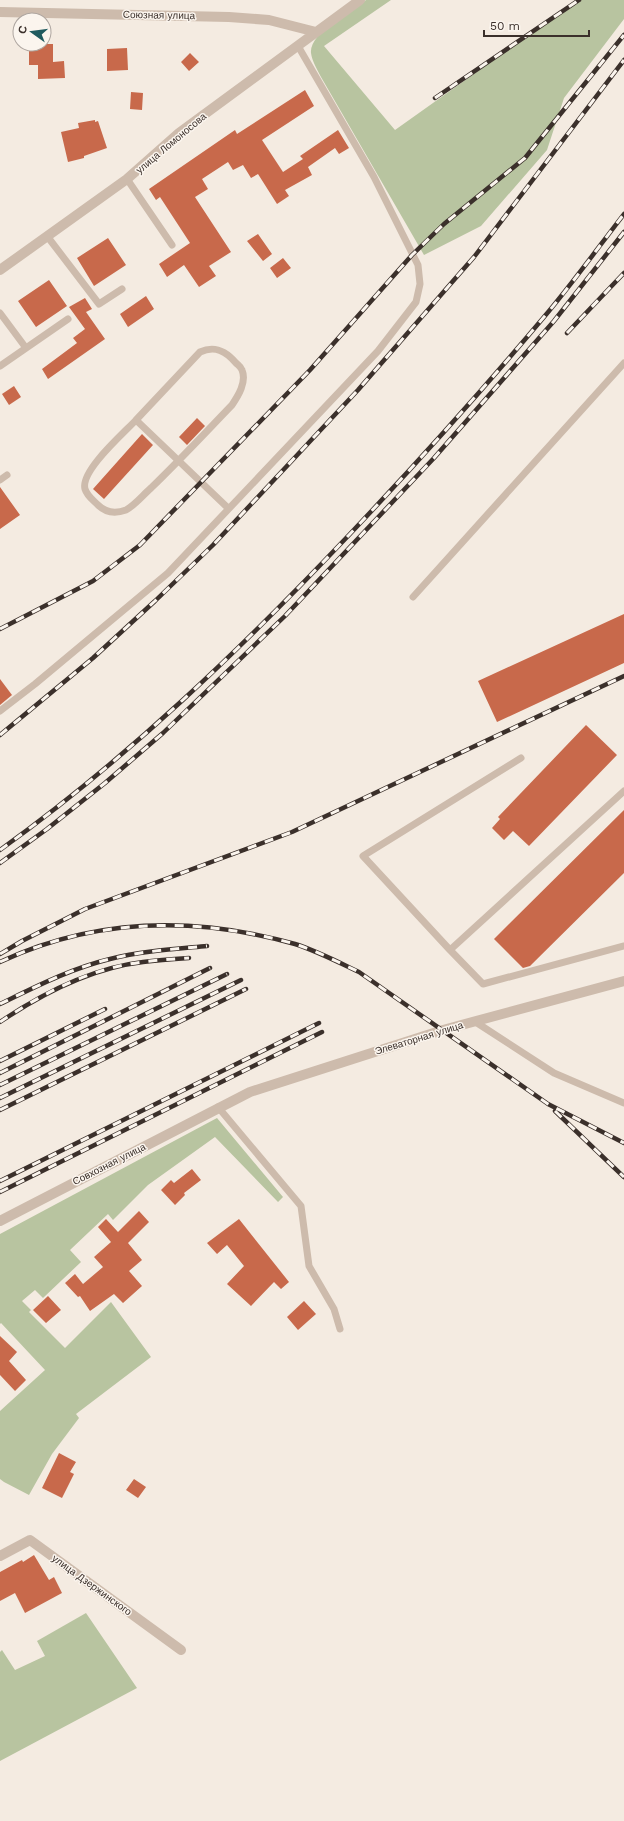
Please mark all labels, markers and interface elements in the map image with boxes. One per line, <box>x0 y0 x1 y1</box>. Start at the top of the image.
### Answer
street label: Союзная улица <box>123 9 196 21</box>
north arrow <box>12 12 52 52</box>
scale bar <box>484 12 589 38</box>
text: 50 m <box>490 19 520 33</box>
text: С <box>16 24 30 35</box>
street label: улица Ломоносова <box>134 110 209 175</box>
street label: Элеваторная улица <box>373 1019 465 1057</box>
street label: Совхозная улица <box>71 1141 148 1187</box>
street label: улица Дзержинского <box>50 1553 134 1618</box>

